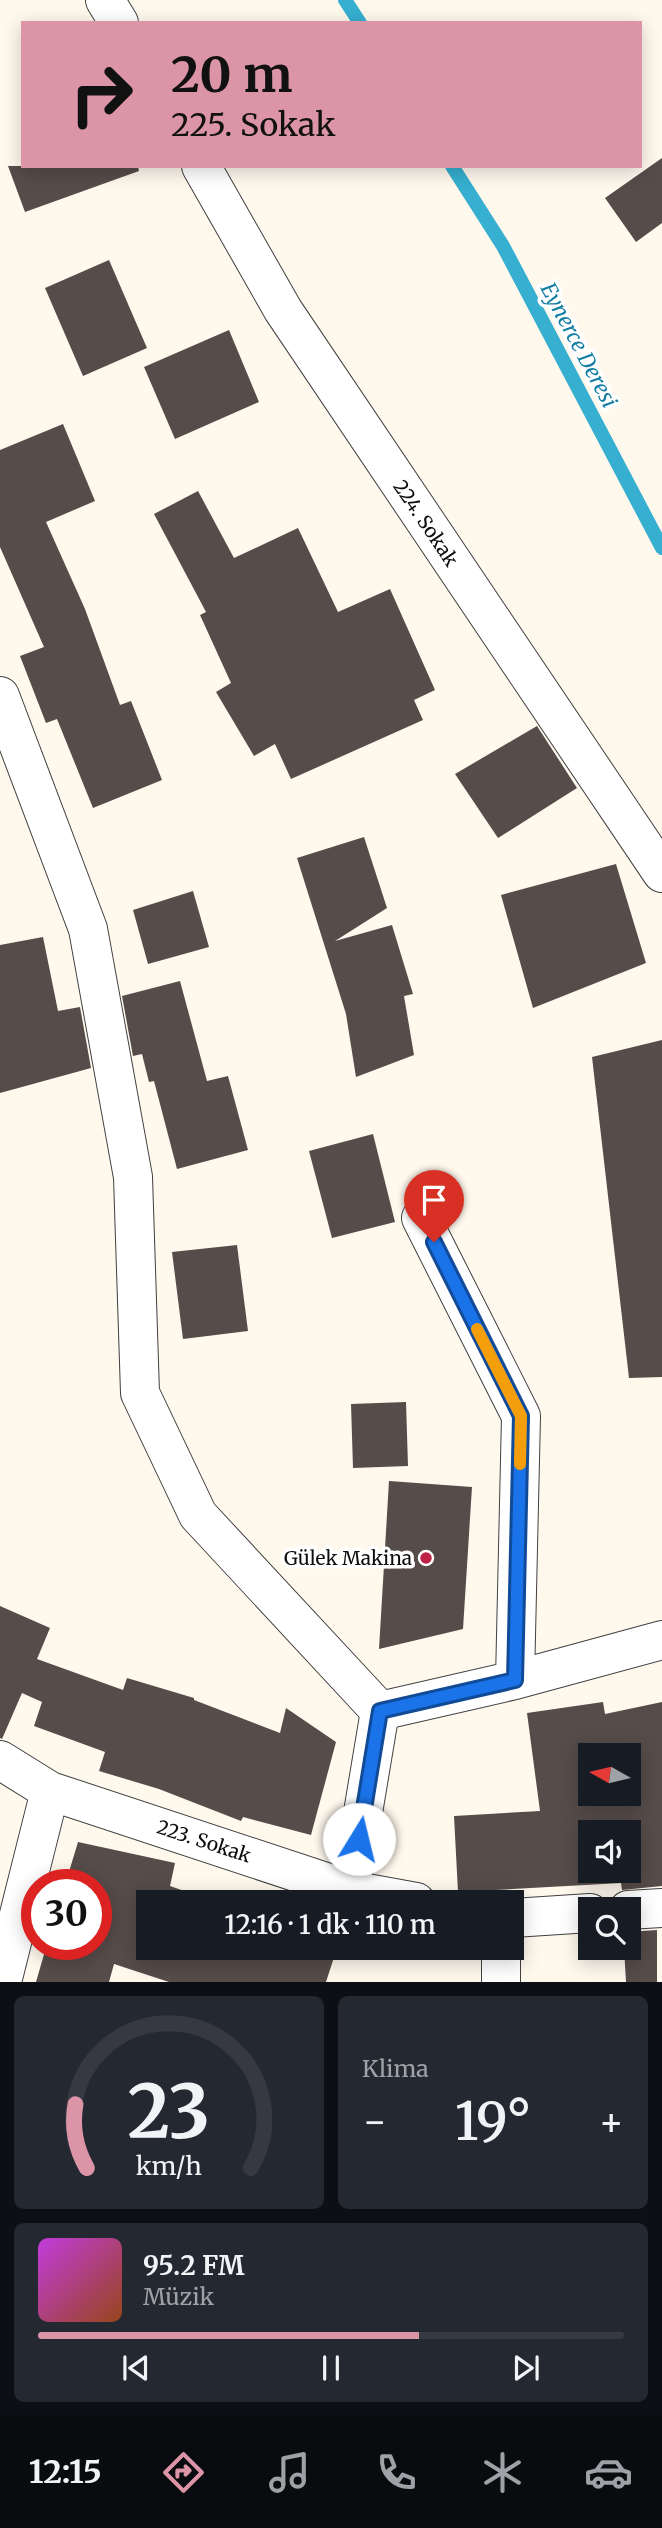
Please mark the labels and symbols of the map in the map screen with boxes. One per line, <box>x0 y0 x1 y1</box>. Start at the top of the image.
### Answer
water label: Eynerce Deresi <box>535 278 623 412</box>
street label: 224. Sokak <box>388 475 464 571</box>
pin <box>404 1170 464 1242</box>
place label: Gülek Makina <box>284 1546 412 1570</box>
marker: Gülek Makina <box>418 1550 434 1566</box>
north arrow <box>578 1743 640 1806</box>
position arrow <box>322 1802 396 1876</box>
street label: 223. Sokak <box>154 1814 254 1868</box>
speed limit sign: 30 <box>21 1869 112 1960</box>

